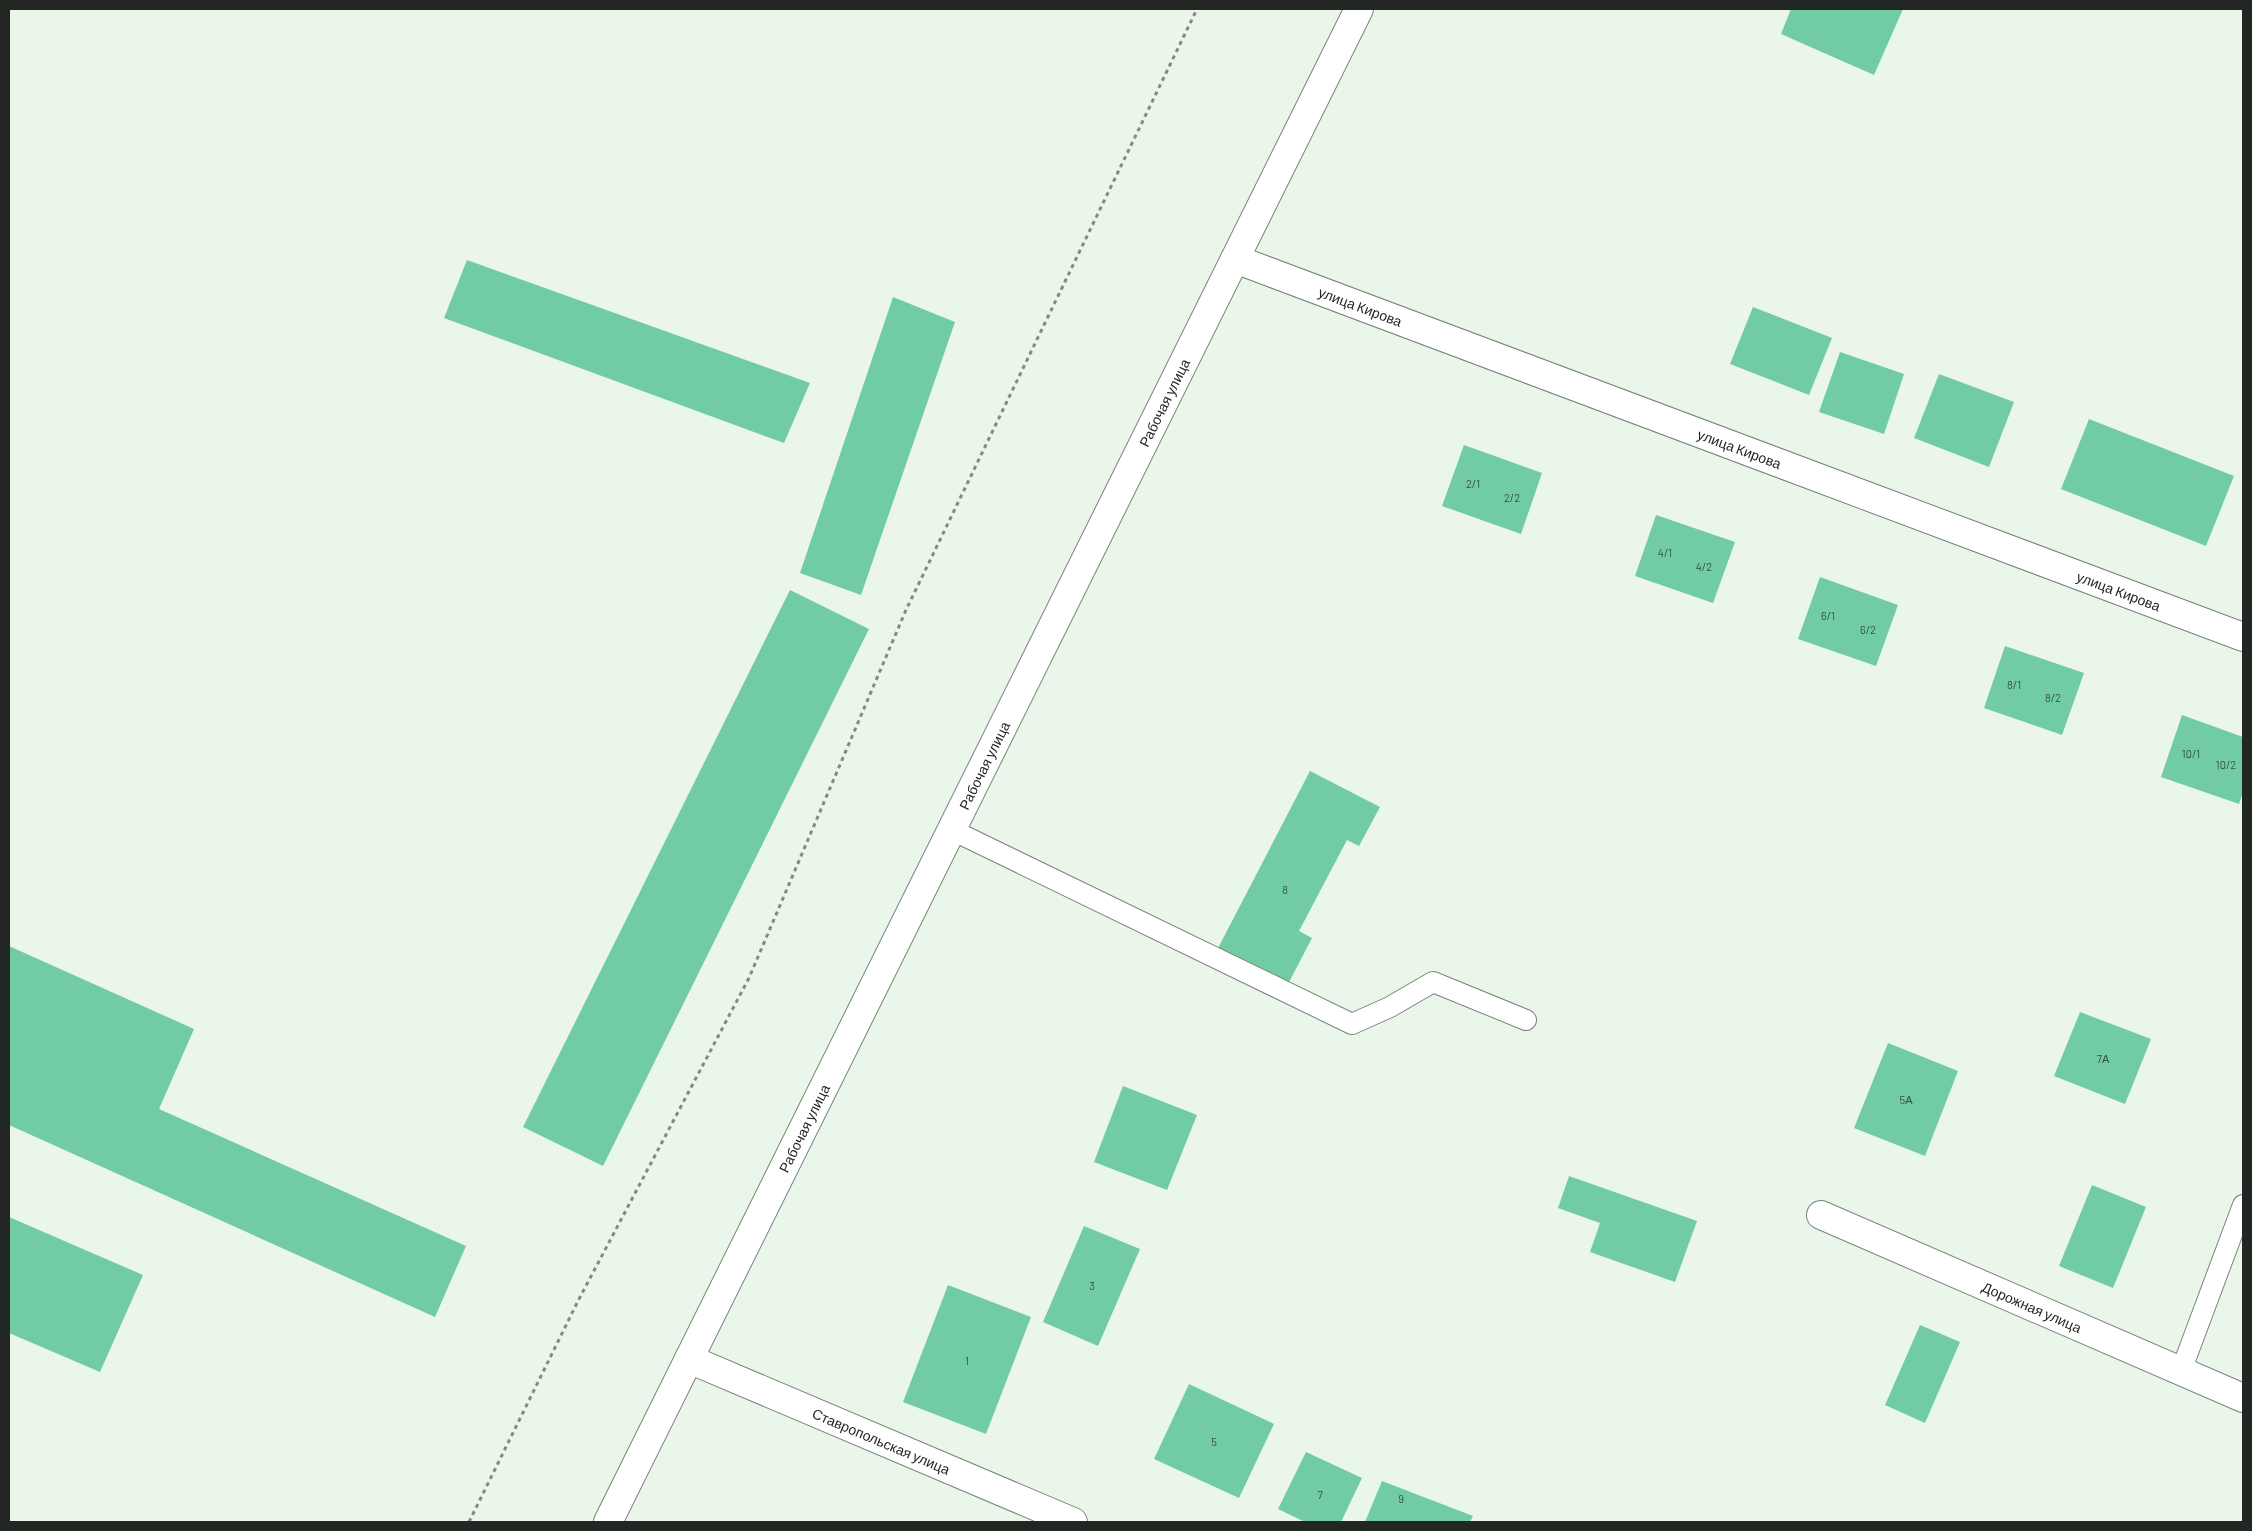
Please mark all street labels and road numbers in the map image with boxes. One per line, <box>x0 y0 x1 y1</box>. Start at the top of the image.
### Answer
street label: улица Кирова <box>1316 283 1405 330</box>
street label: Рабочая улица <box>1135 355 1193 449</box>
street label: улица Кирова <box>1695 425 1784 472</box>
street label: улица Кирова <box>2075 567 2163 614</box>
street label: Рабочая улица <box>955 718 1013 812</box>
street label: Рабочая улица <box>775 1081 833 1175</box>
street label: Дорожная улица <box>1980 1277 2085 1336</box>
street label: Ставропольская улица <box>810 1404 953 1477</box>

